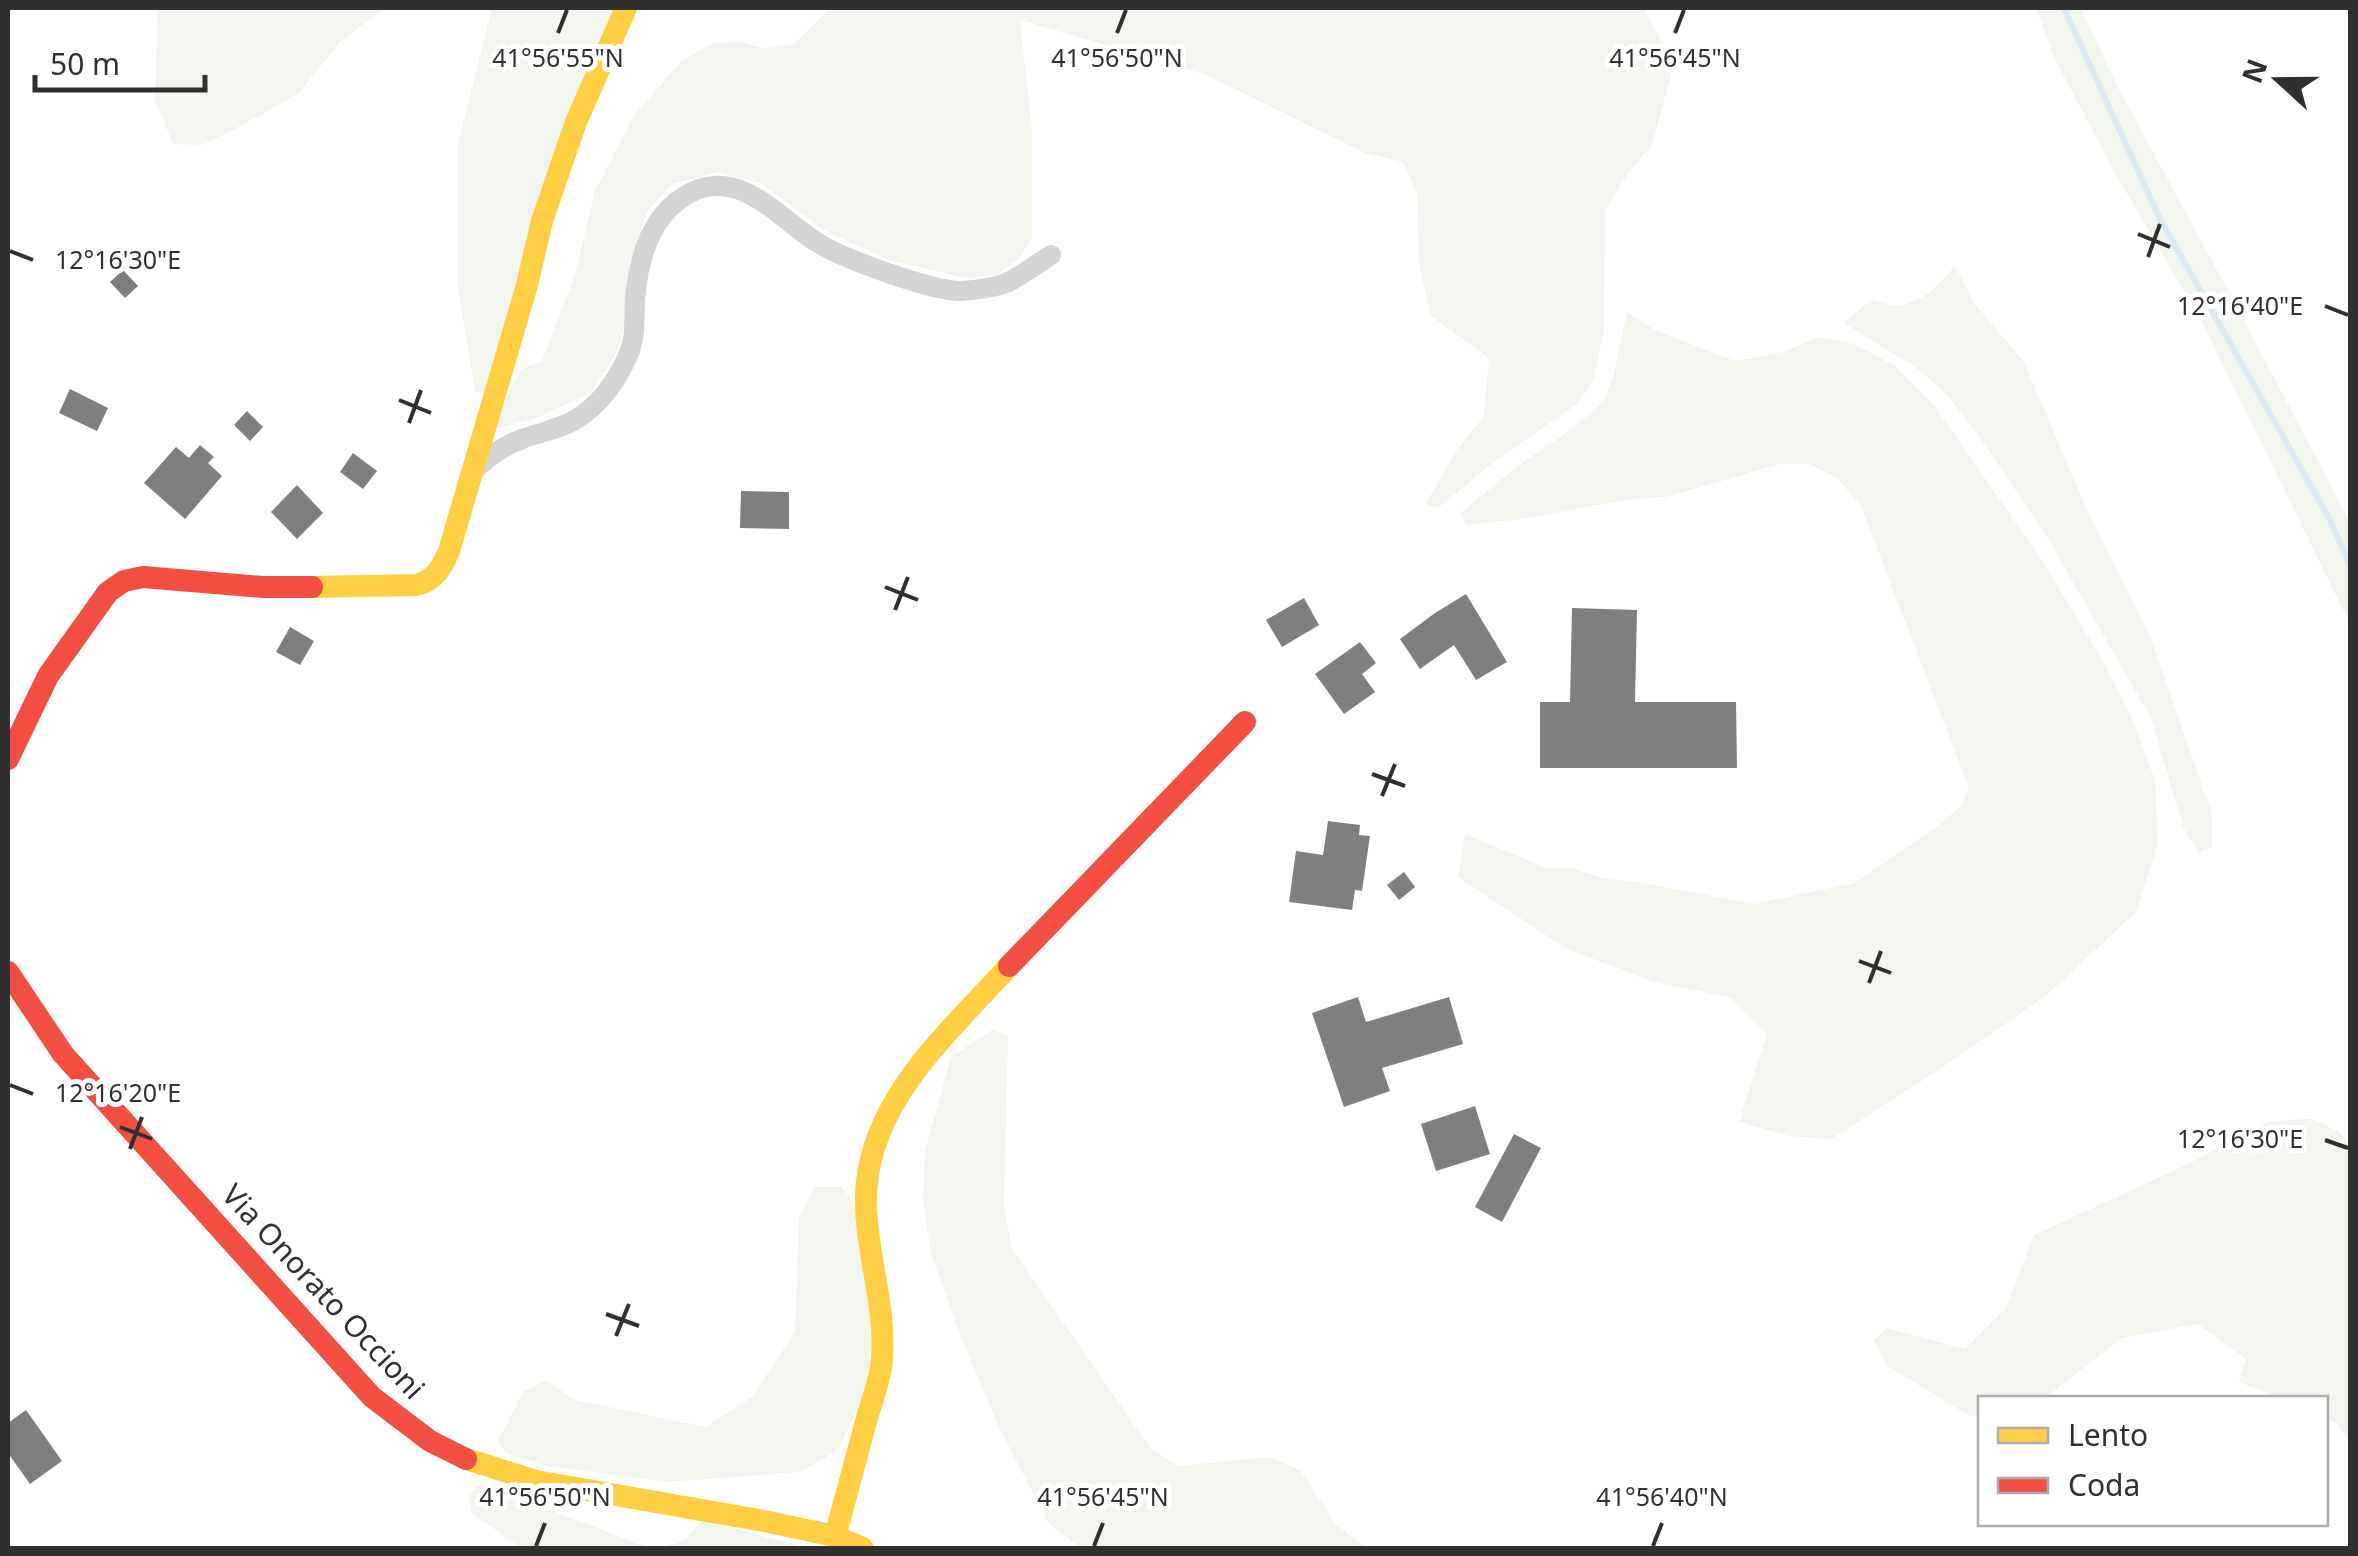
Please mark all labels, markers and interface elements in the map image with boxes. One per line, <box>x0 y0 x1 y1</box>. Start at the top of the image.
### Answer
scale bar <box>35 30 205 92</box>
north arrow <box>2228 30 2328 130</box>
text: 41°56'55"N <box>492 40 624 74</box>
text: 41°56'50"N <box>1051 40 1183 74</box>
text: 41°56'45"N <box>1609 40 1741 74</box>
text: 50 m <box>50 43 120 84</box>
text: N <box>2232 53 2276 88</box>
text: 12°16'30"E <box>55 242 181 276</box>
text: 12°16'40"E <box>2177 288 2303 322</box>
text: 12°16'20"E <box>55 1075 181 1109</box>
text: 12°16'30"E <box>2177 1121 2303 1155</box>
street label: Via Onorato Occioni <box>214 1174 435 1407</box>
legend <box>1978 1396 2328 1526</box>
text: Lento <box>2068 1414 2148 1455</box>
text: Coda <box>2068 1464 2140 1505</box>
text: 41°56'50"N <box>479 1479 611 1513</box>
text: 41°56'45"N <box>1037 1479 1169 1513</box>
text: 41°56'40"N <box>1596 1479 1728 1513</box>

